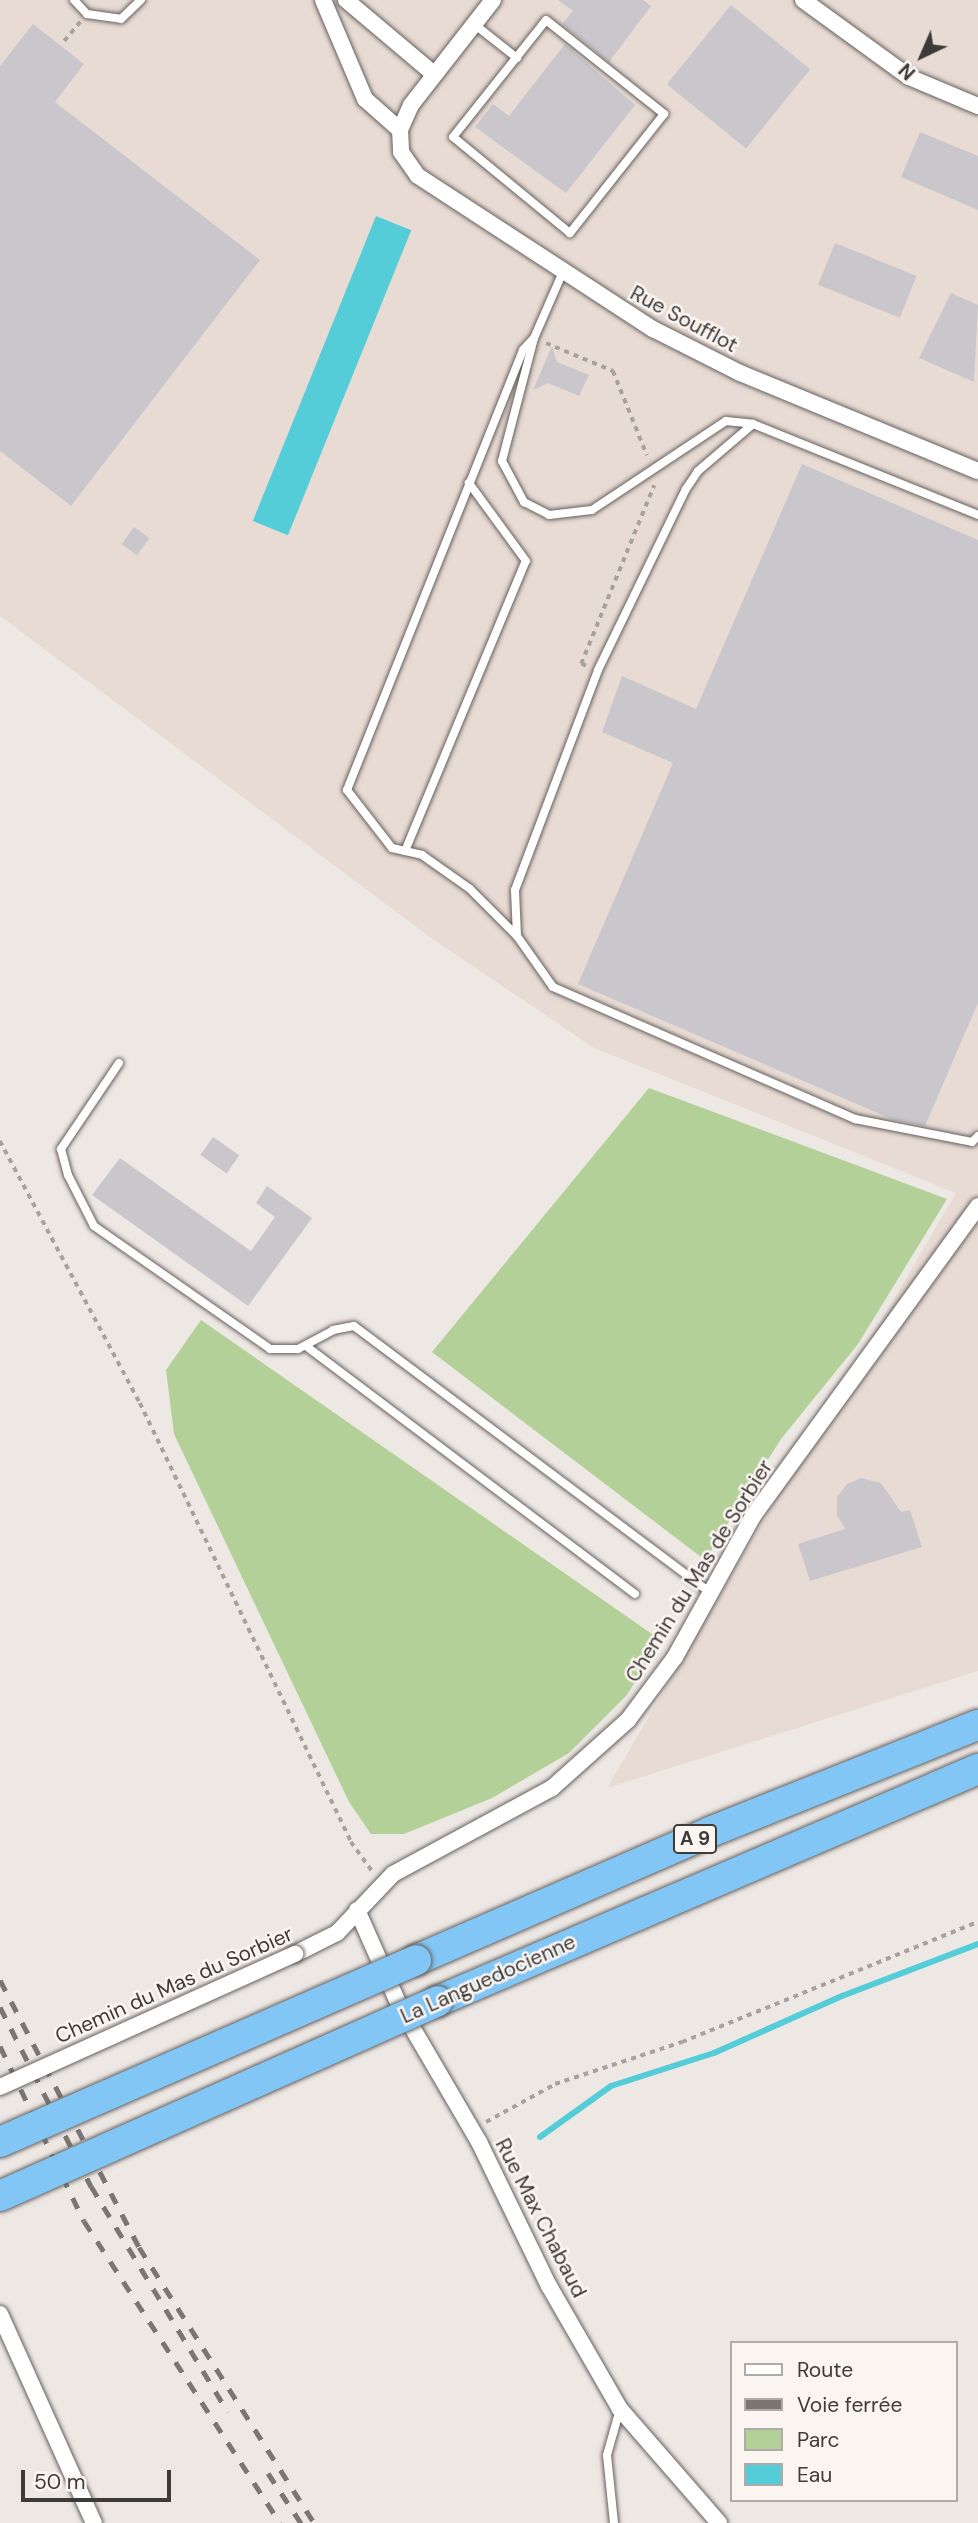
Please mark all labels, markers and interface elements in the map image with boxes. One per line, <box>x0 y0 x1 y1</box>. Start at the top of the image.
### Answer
north arrow <box>887 21 957 91</box>
text: N <box>893 58 921 85</box>
street label: Rue Soufflot <box>626 280 742 358</box>
street label: Chemin du Mas de Sorbier <box>620 1455 778 1687</box>
road number: A 9 <box>672 1824 718 1854</box>
street label: Chemin du Mas du Sorbier <box>51 1921 297 2049</box>
street label: La Languedocienne <box>397 1929 579 2029</box>
street label: Rue Max Chabaud <box>490 2134 592 2302</box>
legend <box>730 2341 957 2502</box>
text: Route <box>797 2356 853 2384</box>
text: Voie ferrée <box>797 2391 902 2419</box>
text: Parc <box>797 2426 840 2454</box>
scale bar <box>24 2456 175 2500</box>
text: Eau <box>797 2461 832 2489</box>
text: 50 m <box>34 2468 85 2496</box>

